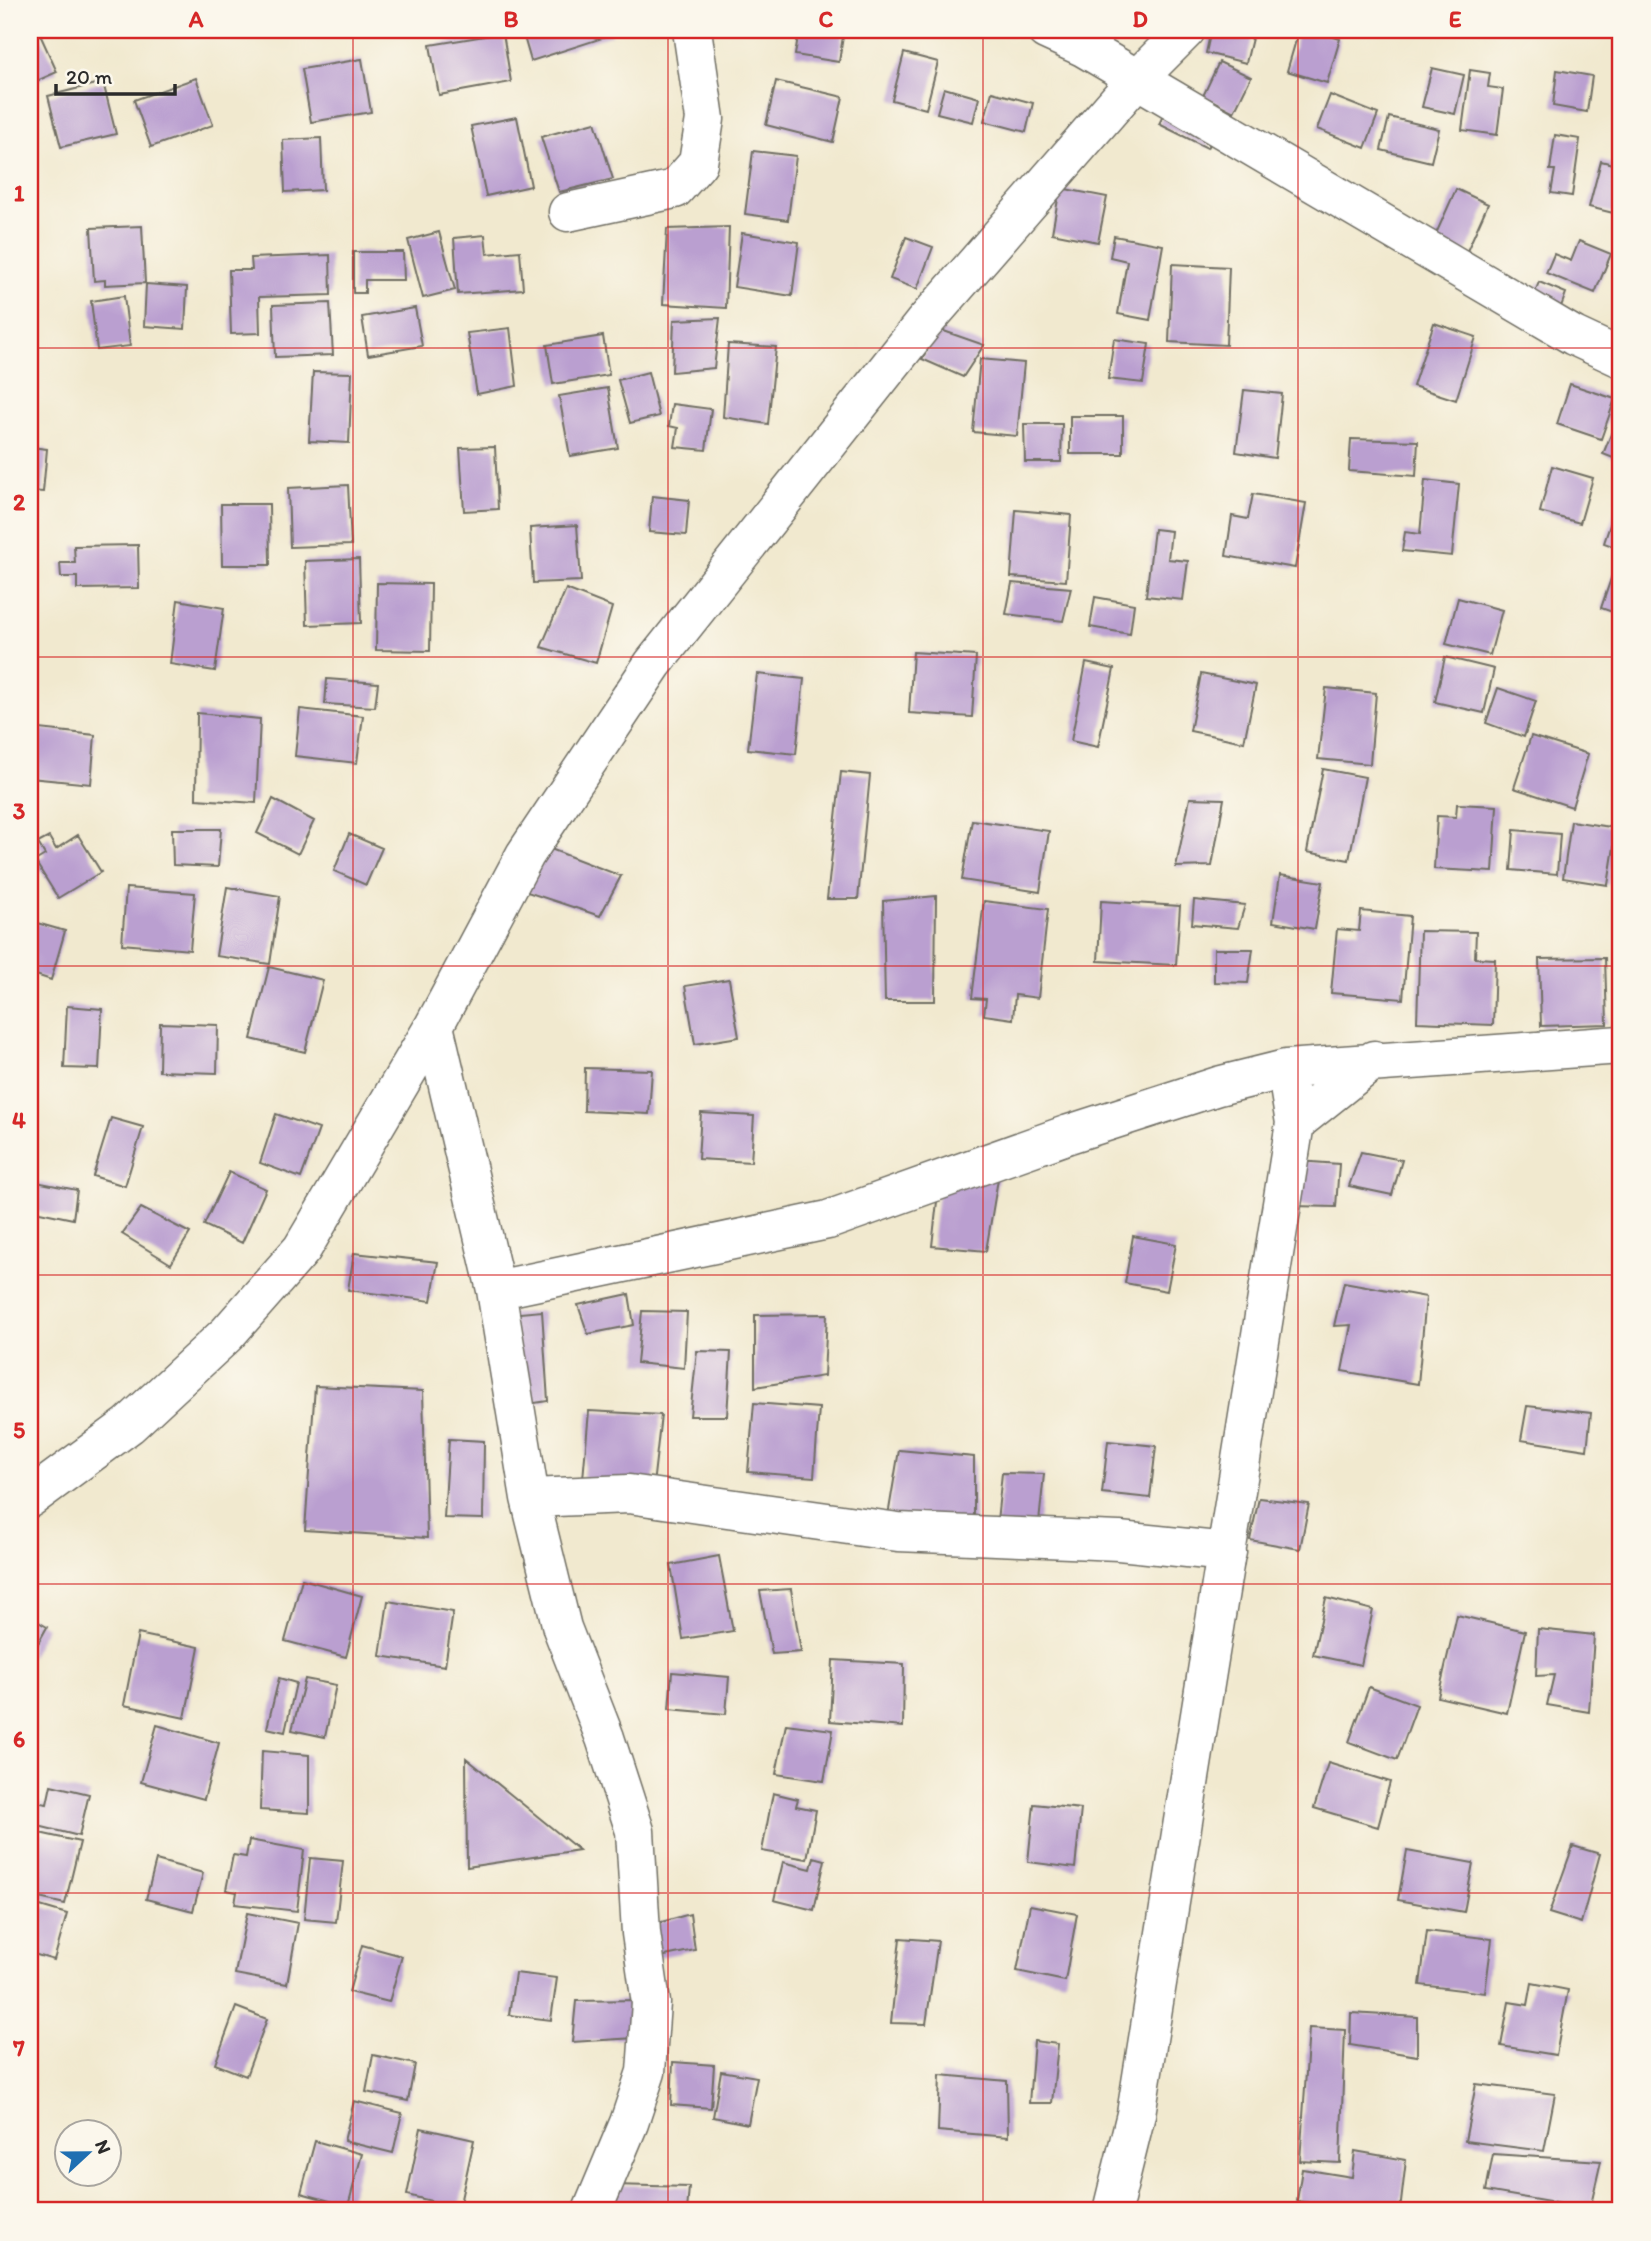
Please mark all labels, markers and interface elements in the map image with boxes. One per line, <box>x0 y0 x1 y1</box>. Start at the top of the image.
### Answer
text: A <box>188 5 204 33</box>
text: B <box>504 5 519 33</box>
text: C <box>819 5 834 33</box>
text: D <box>1132 5 1148 33</box>
text: E <box>1449 5 1462 33</box>
scale bar <box>56 52 175 96</box>
text: 20 m <box>66 64 113 89</box>
text: 1 <box>14 179 25 207</box>
text: 2 <box>13 488 26 516</box>
text: 3 <box>13 797 26 825</box>
text: 4 <box>12 1106 26 1134</box>
text: 5 <box>13 1416 25 1444</box>
text: 6 <box>13 1725 25 1753</box>
text: 7 <box>12 2034 25 2062</box>
north arrow <box>52 2118 122 2188</box>
text: N <box>90 2137 116 2157</box>

